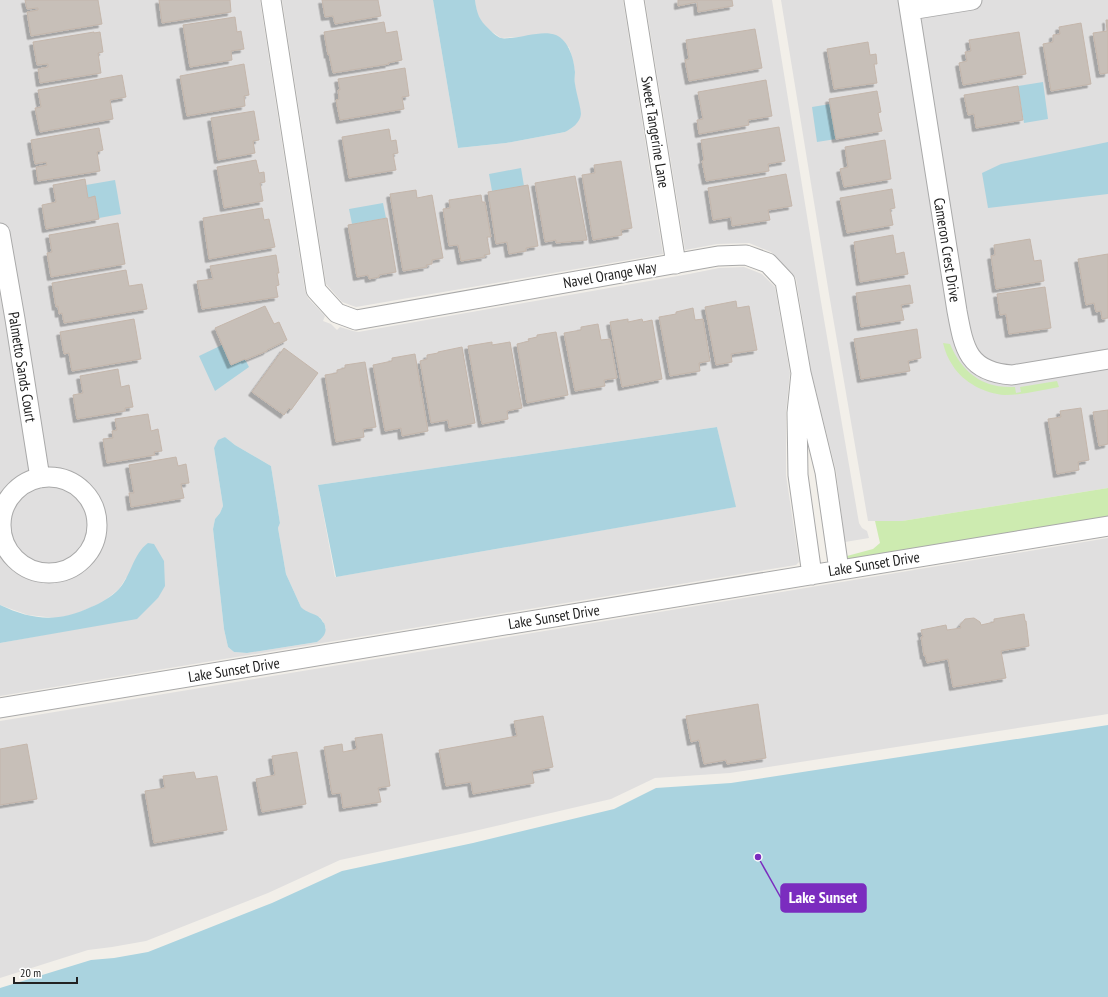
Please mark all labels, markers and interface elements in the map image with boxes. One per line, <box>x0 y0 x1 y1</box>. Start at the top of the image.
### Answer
street label: Sweet Tangerine Lane <box>637 75 674 189</box>
street label: Cameron Crest Drive <box>930 196 965 304</box>
street label: Navel Orange Way <box>562 257 658 292</box>
street label: Palmetto Sands Court <box>4 310 41 423</box>
street label: Lake Sunset Drive <box>827 547 921 580</box>
street label: Lake Sunset Drive <box>507 600 601 633</box>
street label: Lake Sunset Drive <box>187 653 281 686</box>
callout: Lake Sunset <box>781 884 866 912</box>
text: Lake Sunset <box>789 887 858 907</box>
scale bar <box>14 959 77 985</box>
text: 20 m <box>20 965 41 980</box>

